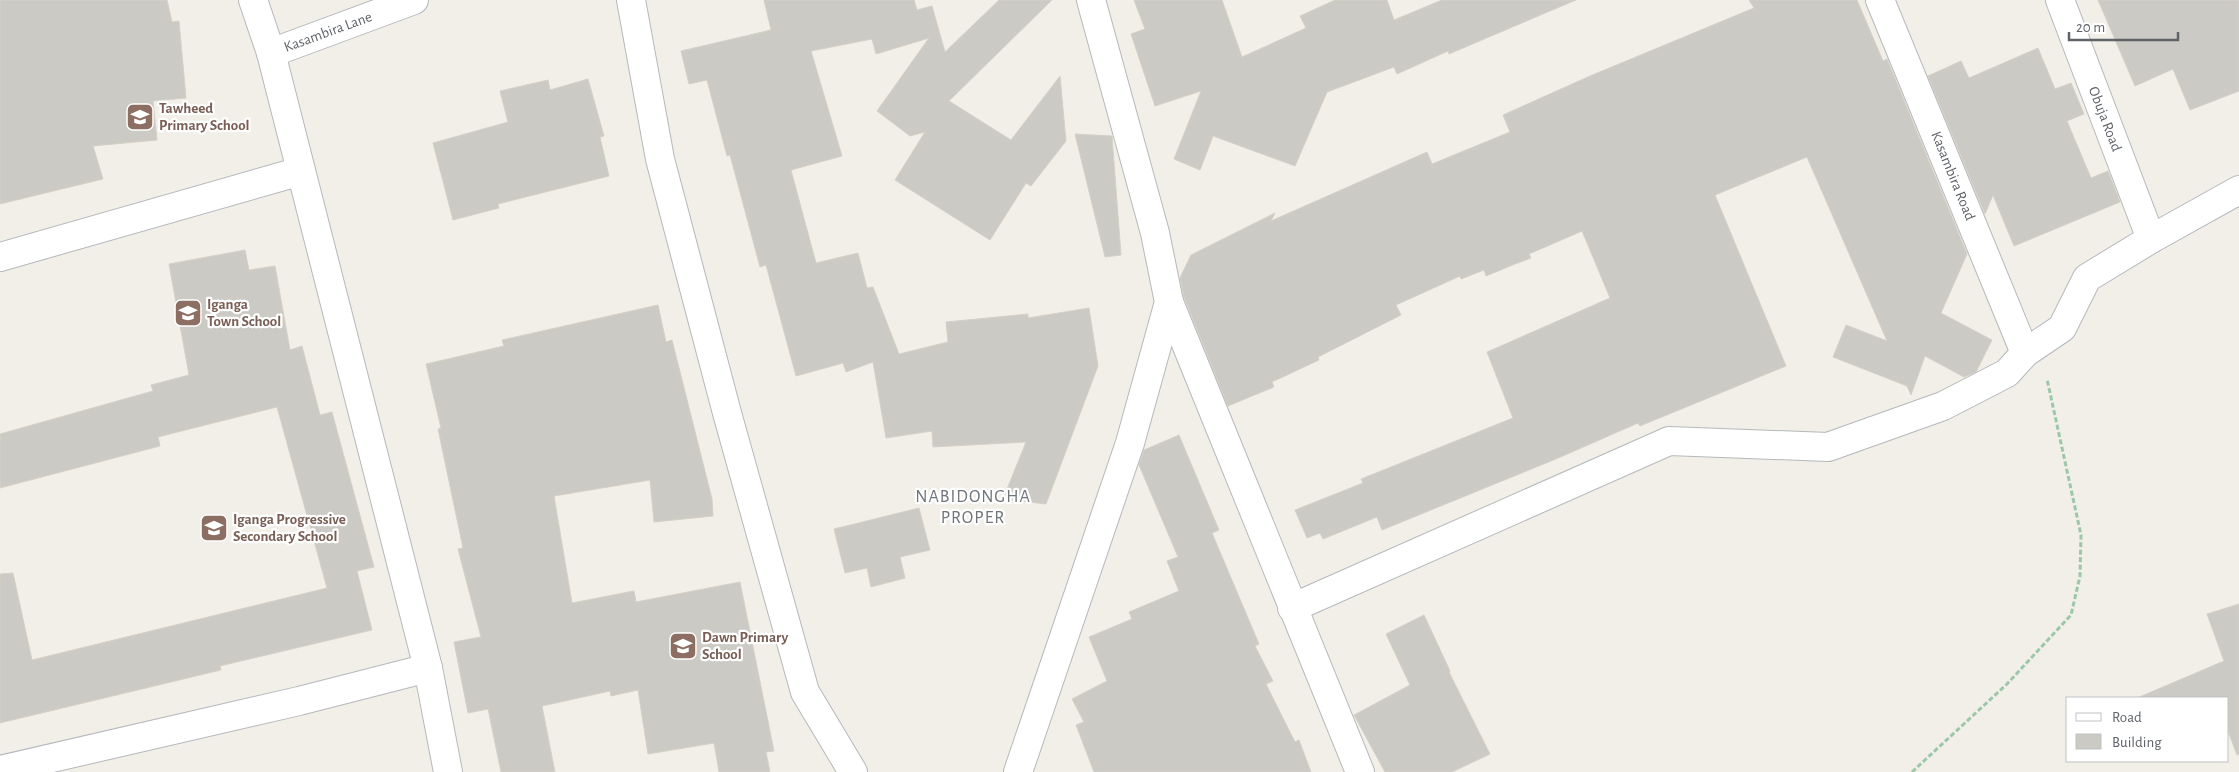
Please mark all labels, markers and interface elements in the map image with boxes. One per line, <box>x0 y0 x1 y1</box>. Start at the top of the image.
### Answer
street label: Kasambira Lane <box>282 9 374 55</box>
scale bar <box>2069 10 2178 42</box>
text: 20 m <box>2076 20 2105 35</box>
street label: Obuja Road <box>2086 85 2124 154</box>
place label: Tawheed Primary School <box>159 101 250 133</box>
school or university icon: Tawheed Primary School <box>125 102 155 132</box>
street label: Kasambira Road <box>1928 129 1978 223</box>
place label: Iganga Town School <box>207 297 281 329</box>
school or university icon: Iganga Town School <box>173 298 203 328</box>
district label: NABIDONGHA PROPER <box>915 488 1031 527</box>
place label: Iganga Progressive Secondary School <box>233 512 346 544</box>
school or university icon: Iganga Progressive Secondary School <box>199 513 229 543</box>
place label: Dawn Primary School <box>702 630 788 662</box>
school or university icon: Dawn Primary School <box>668 631 698 661</box>
legend <box>2066 697 2229 762</box>
text: Road <box>2112 710 2142 725</box>
text: Building <box>2112 735 2162 750</box>

